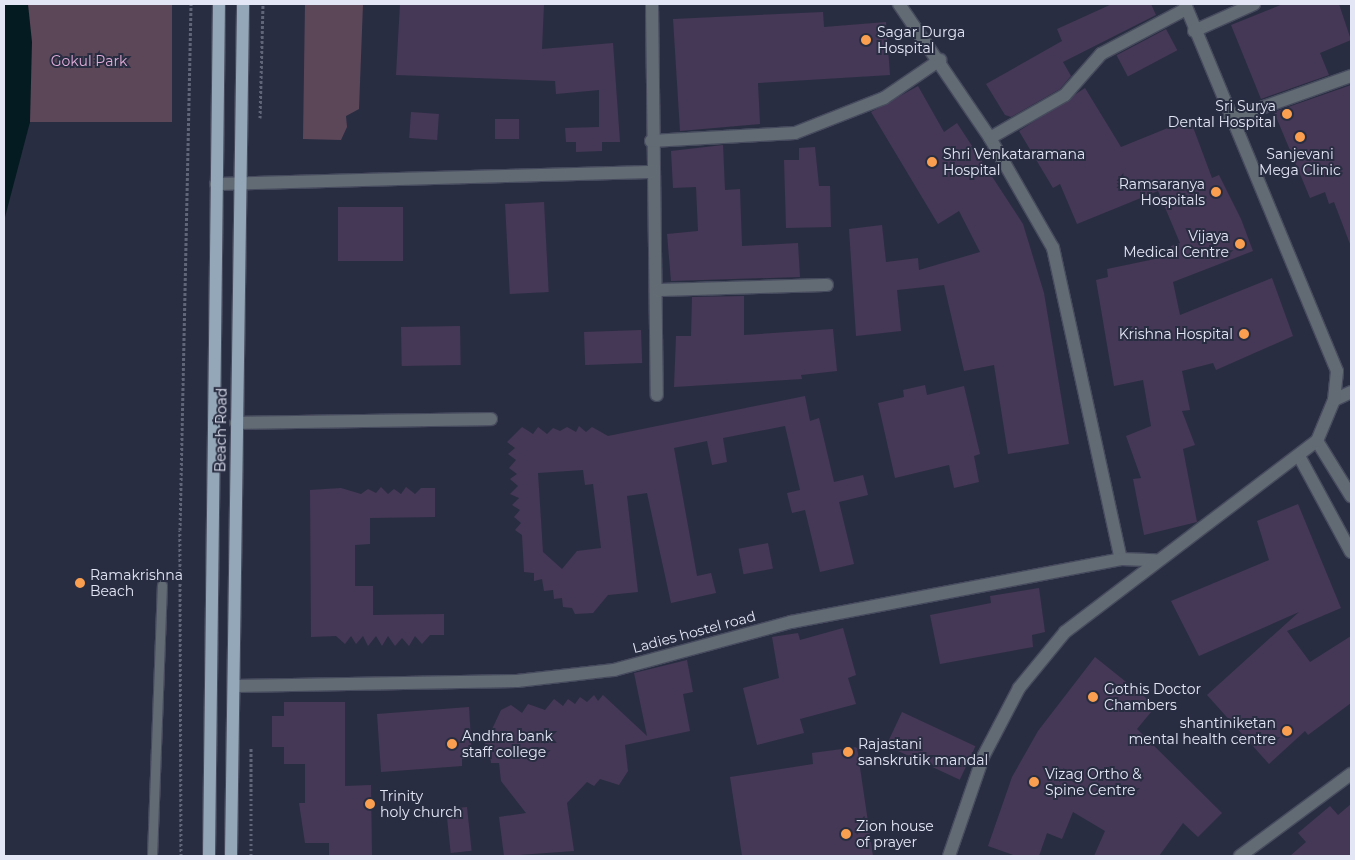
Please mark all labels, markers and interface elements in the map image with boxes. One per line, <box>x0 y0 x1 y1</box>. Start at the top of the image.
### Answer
place label: Sagar Durga Hospital <box>877 24 965 56</box>
marker: Sagar Durga Hospital <box>859 33 873 47</box>
park label: Gokul Park <box>51 53 127 69</box>
place label: Sri Surya Dental Hospital <box>1168 98 1276 130</box>
marker: Sri Surya Dental Hospital <box>1280 107 1294 121</box>
marker: Sanjevani Mega Clinic <box>1293 130 1307 144</box>
place label: Shri Venkataramana Hospital <box>943 146 1085 178</box>
place label: Sanjevani Mega Clinic <box>1259 146 1341 178</box>
marker: Shri Venkataramana Hospital <box>925 155 939 169</box>
place label: Ramsaranya Hospitals <box>1119 176 1205 208</box>
marker: Ramsaranya Hospitals <box>1209 185 1223 199</box>
place label: Vijaya Medical Centre <box>1123 228 1229 260</box>
marker: Vijaya Medical Centre <box>1233 237 1247 251</box>
place label: Krishna Hospital <box>1119 326 1233 342</box>
marker: Krishna Hospital <box>1237 327 1251 341</box>
street label: Beach Road <box>212 388 230 472</box>
place label: Ramakrishna Beach <box>90 567 183 600</box>
marker: Ramakrishna Beach <box>74 577 86 589</box>
street label: Ladies hostel road <box>630 607 758 657</box>
place label: Gothis Doctor Chambers <box>1104 681 1201 714</box>
marker: Gothis Doctor Chambers <box>1086 690 1100 704</box>
place label: shantiniketan mental health centre <box>1128 715 1276 748</box>
marker: shantiniketan mental health centre <box>1280 724 1294 738</box>
place label: Andhra bank staff college <box>462 728 553 760</box>
place label: Rajastani sanskrutik mandal <box>858 736 988 769</box>
marker: Andhra bank staff college <box>446 738 458 750</box>
marker: Rajastani sanskrutik mandal <box>842 746 854 758</box>
place label: Vizag Ortho & Spine Centre <box>1045 766 1141 799</box>
marker: Vizag Ortho & Spine Centre <box>1027 775 1041 789</box>
place label: Trinity holy church <box>380 788 463 820</box>
marker: Trinity holy church <box>364 798 376 810</box>
place label: Zion house of prayer <box>856 818 934 850</box>
marker: Zion house of prayer <box>840 828 852 840</box>

